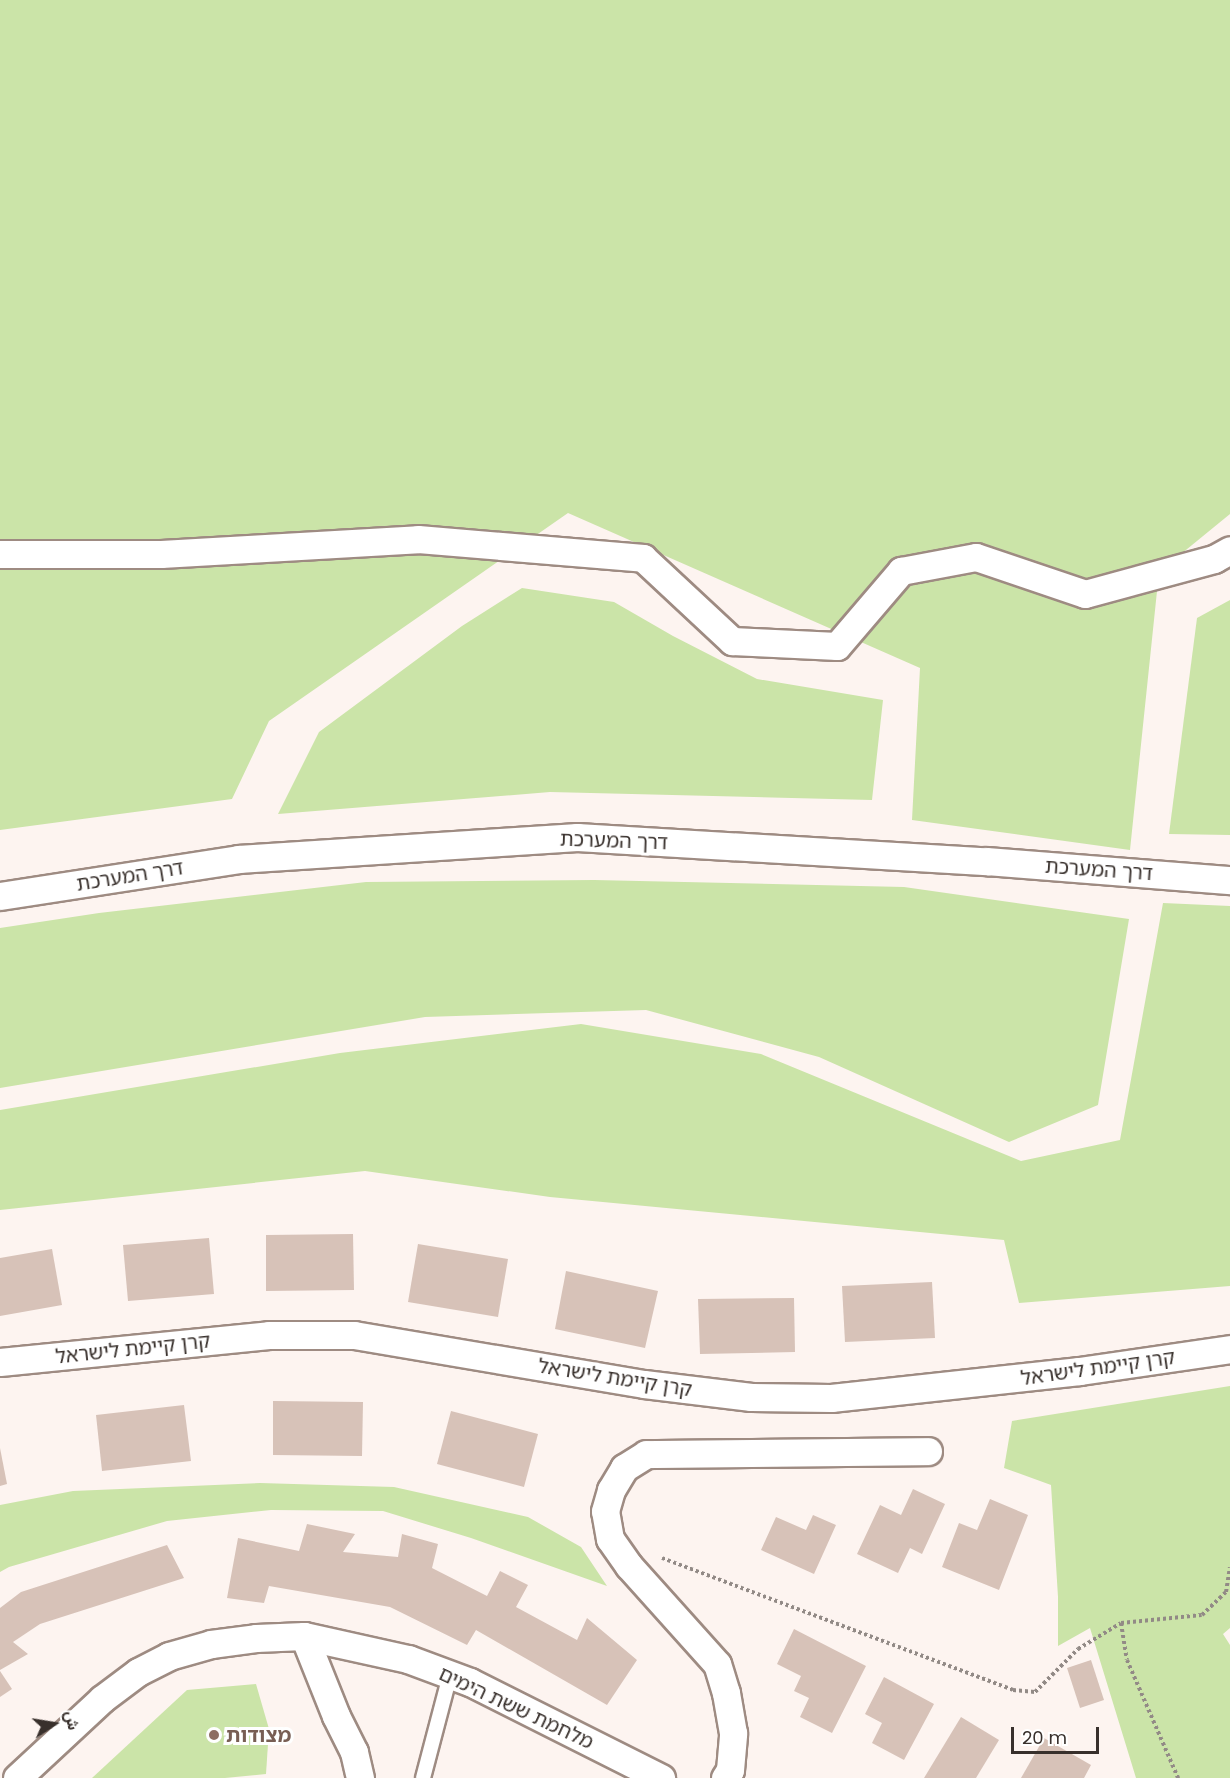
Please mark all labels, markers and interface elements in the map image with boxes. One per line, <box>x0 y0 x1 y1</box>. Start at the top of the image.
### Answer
street label: דרך המערכת <box>560 827 668 855</box>
street label: דרך המערכת <box>1044 854 1154 886</box>
street label: דרך המערכת <box>75 856 185 896</box>
street label: קרן קיימת לישראל <box>54 1329 212 1369</box>
street label: קרן קיימת לישראל <box>1019 1345 1177 1391</box>
street label: קרן קיימת לישראל <box>536 1354 694 1402</box>
street label: מלחמת ששת הימים <box>435 1662 597 1754</box>
north arrow <box>24 1694 84 1754</box>
text: ش <box>59 1708 85 1732</box>
scale bar <box>1014 1715 1102 1753</box>
place label: מצודות <box>226 1723 291 1747</box>
text: 20 m <box>1022 1725 1067 1750</box>
marker: מצודות <box>207 1728 221 1742</box>

